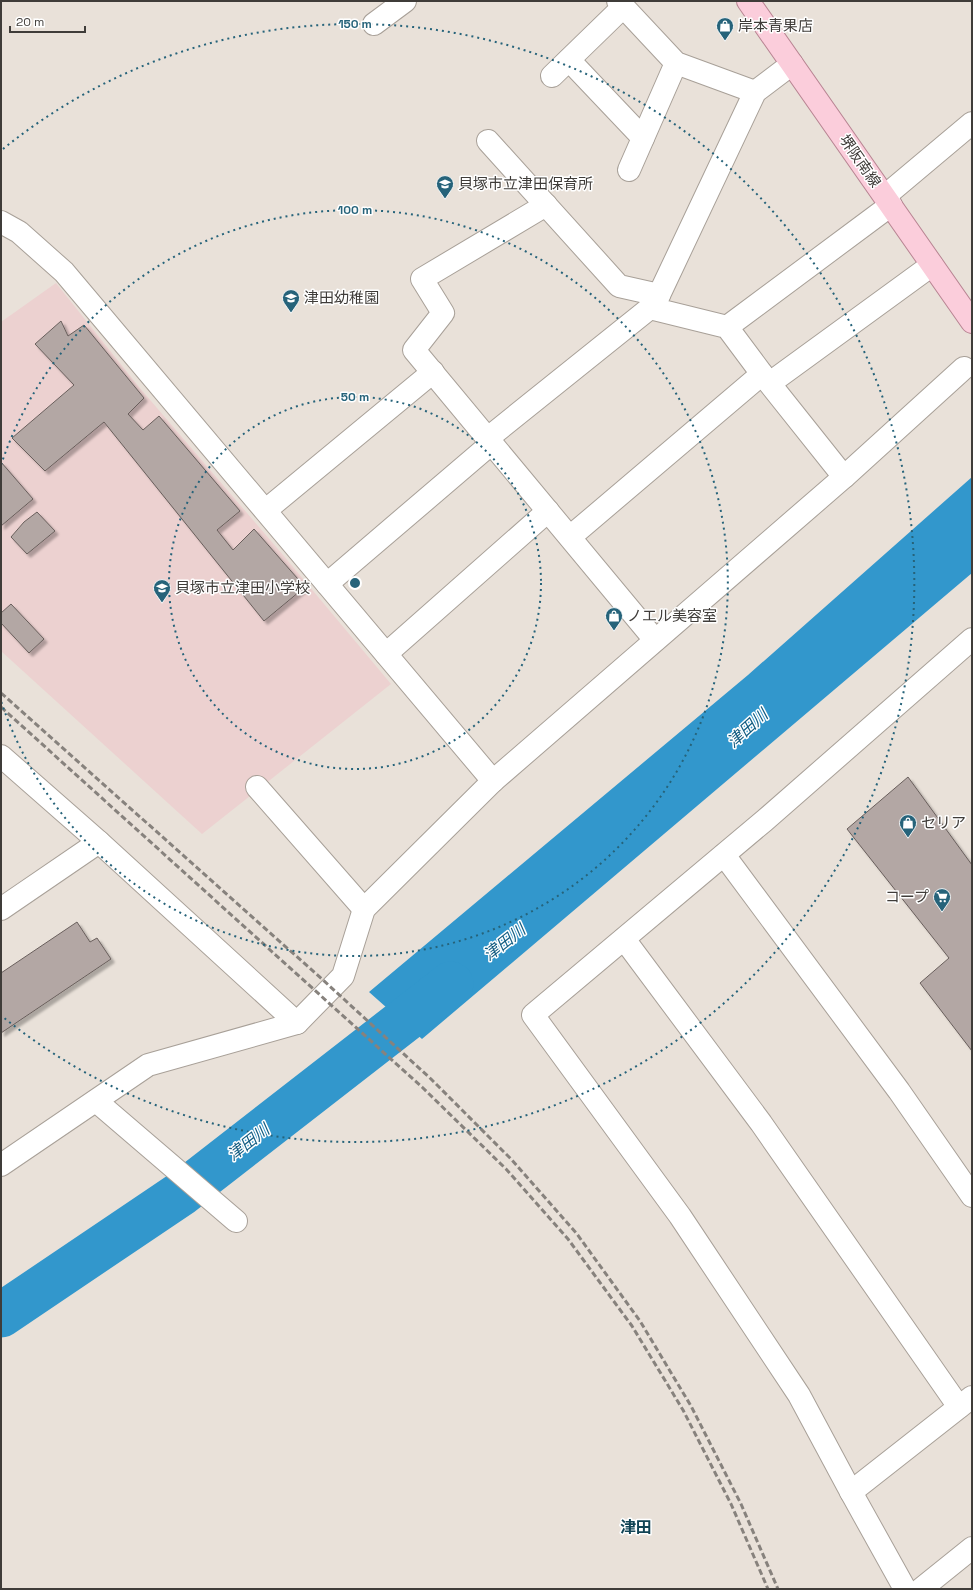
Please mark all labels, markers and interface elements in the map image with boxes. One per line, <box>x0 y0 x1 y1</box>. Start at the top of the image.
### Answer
scale bar <box>10 8 85 34</box>
text: 20 m <box>16 14 44 30</box>
text: 150 m <box>338 16 372 32</box>
shop icon: 岸本青果店 <box>715 16 735 41</box>
place label: 岸本青果店 <box>738 16 813 35</box>
street label: 堺阪南線 <box>835 131 885 191</box>
school or university icon: 貝塚市立津田保育所 <box>435 174 455 199</box>
place label: 貝塚市立津田保育所 <box>458 174 593 193</box>
text: 100 m <box>338 202 372 218</box>
school or university icon: 津田幼稚園 <box>281 288 301 313</box>
place label: 津田幼稚園 <box>304 288 379 307</box>
text: 50 m <box>341 389 369 405</box>
centre of rings <box>348 576 362 590</box>
school or university icon: 貝塚市立津田小学校 <box>152 578 172 603</box>
place label: 貝塚市立津田小学校 <box>175 578 310 597</box>
shop icon: ノエル美容室 <box>604 606 624 631</box>
place label: ノエル美容室 <box>627 606 717 625</box>
water label: 津田川 <box>722 703 774 752</box>
shop icon: セリア <box>898 813 918 838</box>
place label: セリア <box>921 813 966 832</box>
place label: コープ <box>885 887 929 906</box>
supermarket icon: コープ <box>932 887 952 912</box>
water label: 津田川 <box>479 918 531 965</box>
water label: 津田川 <box>223 1118 275 1165</box>
district label: 津田 <box>620 1517 652 1538</box>

